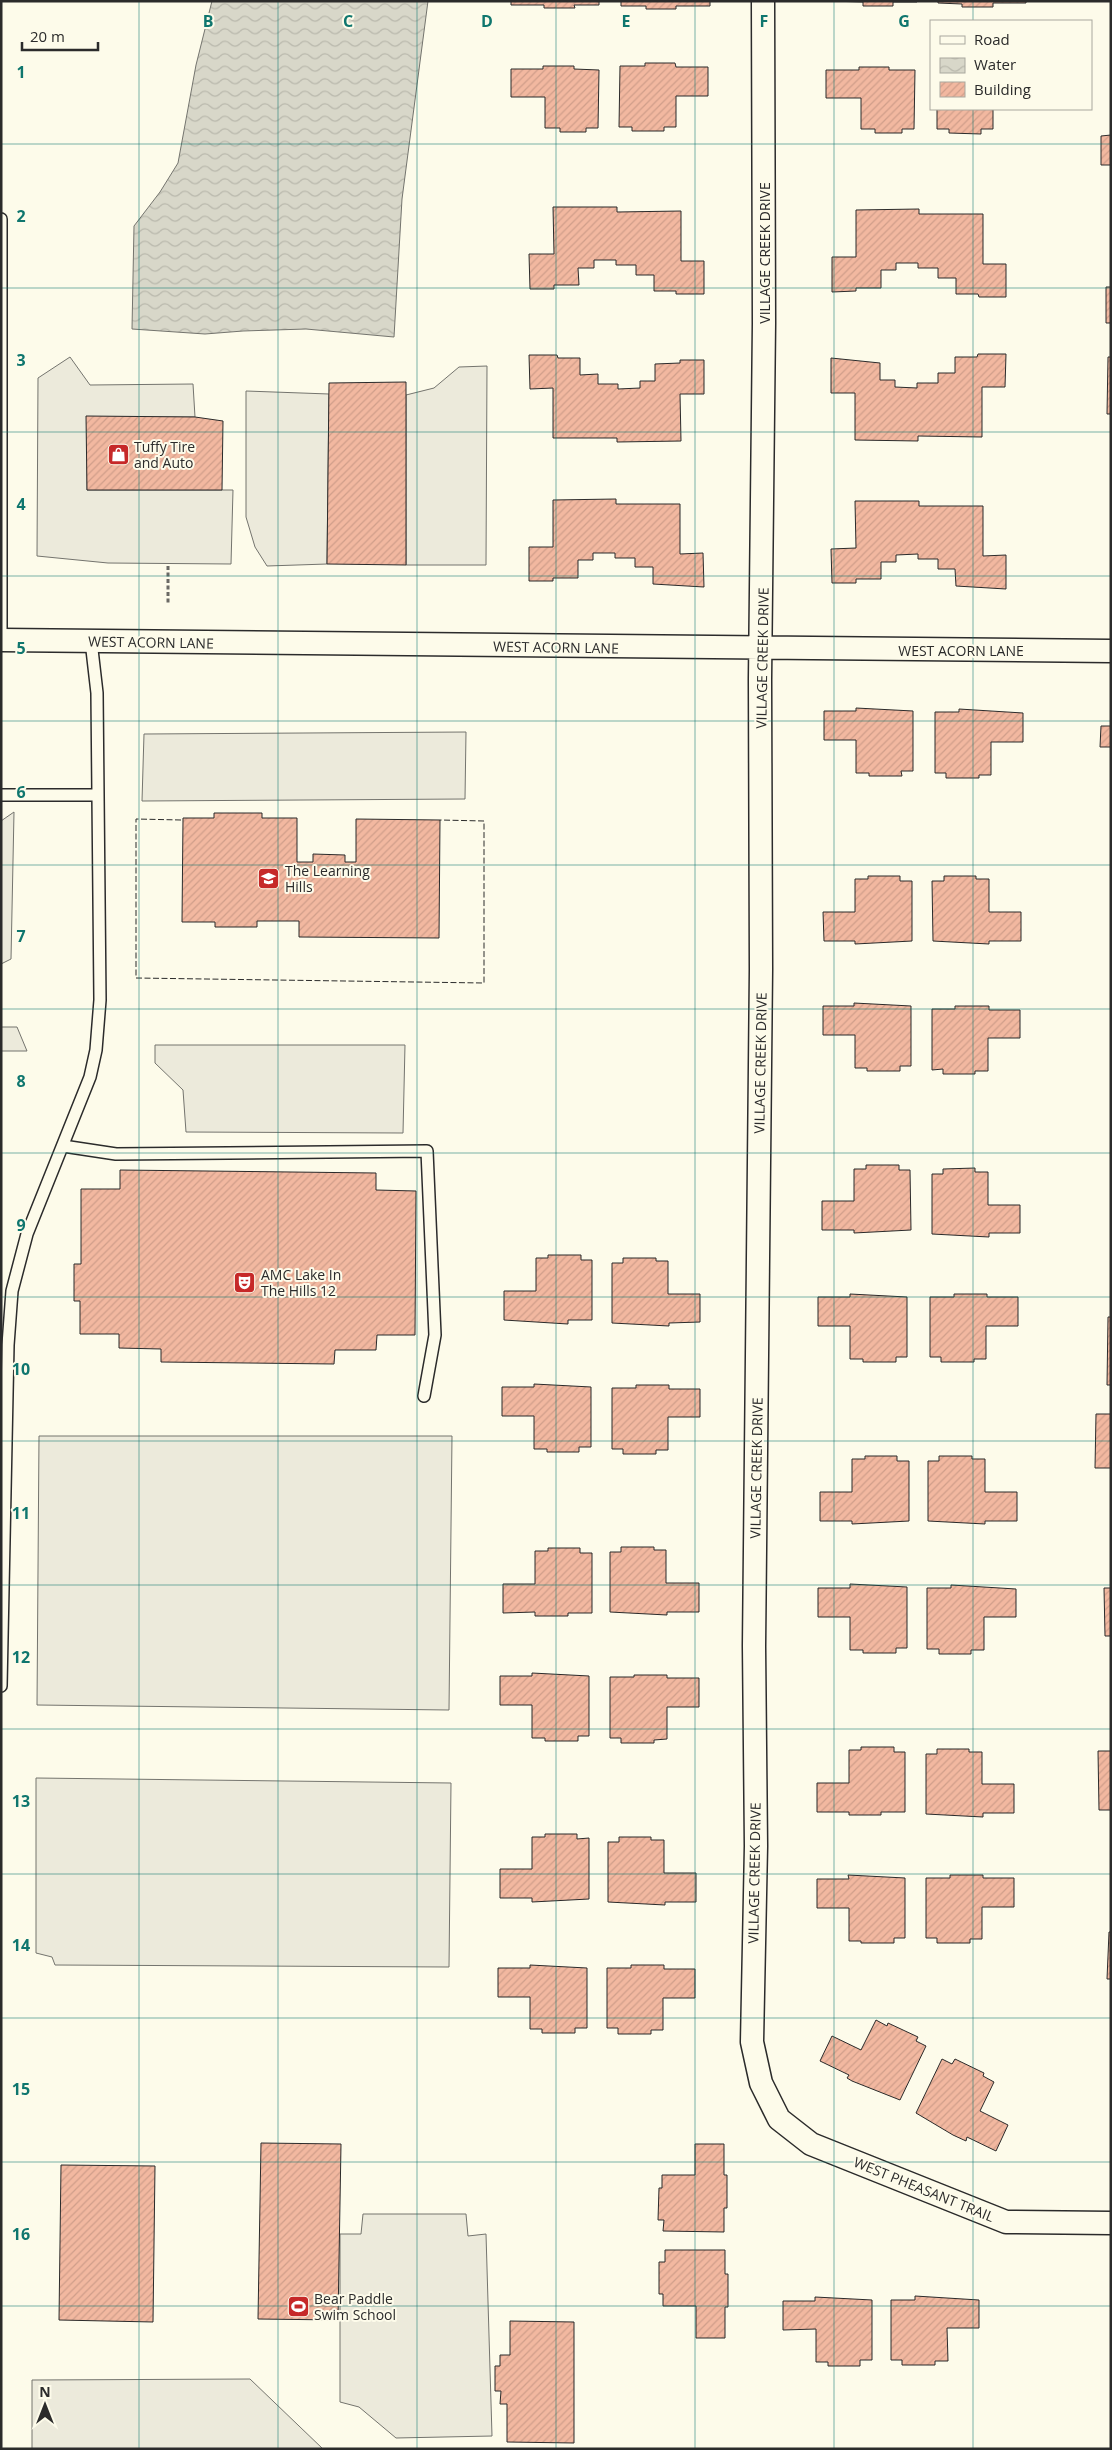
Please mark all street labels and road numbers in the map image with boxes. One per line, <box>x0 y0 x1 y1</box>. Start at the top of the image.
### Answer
street label: VILLAGE CREEK DRIVE <box>755 182 774 324</box>
street label: VILLAGE CREEK DRIVE <box>751 587 773 729</box>
street label: WEST ACORN LANE <box>88 631 214 653</box>
street label: WEST ACORN LANE <box>493 636 619 658</box>
street label: WEST ACORN LANE <box>898 641 1024 660</box>
street label: VILLAGE CREEK DRIVE <box>749 992 771 1134</box>
street label: VILLAGE CREEK DRIVE <box>745 1397 767 1539</box>
street label: VILLAGE CREEK DRIVE <box>743 1802 765 1944</box>
street label: WEST PHEASANT TRAIL <box>851 2152 997 2226</box>

